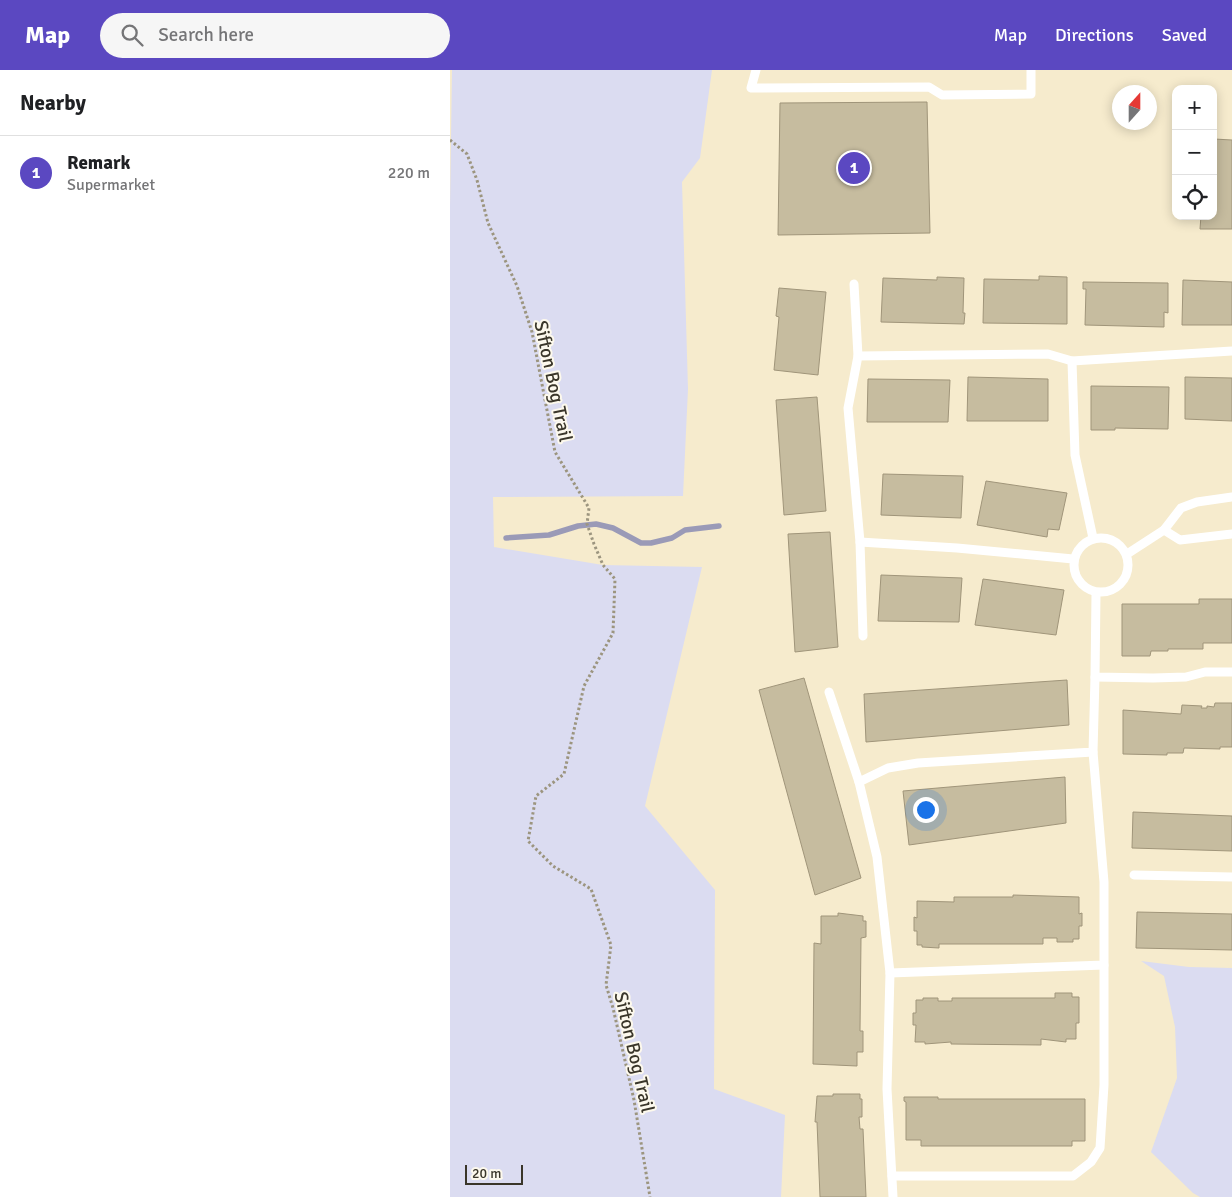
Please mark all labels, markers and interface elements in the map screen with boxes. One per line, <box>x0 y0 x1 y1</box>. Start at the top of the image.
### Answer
search box <box>100 13 450 58</box>
text: Map <box>25 20 70 50</box>
icon: search <box>118 21 146 49</box>
text: Search here <box>158 23 254 47</box>
text: Map <box>994 24 1027 46</box>
text: Directions <box>1055 24 1134 46</box>
text: Saved <box>1162 24 1207 46</box>
north arrow <box>1112 85 1157 130</box>
map controls <box>1172 85 1217 220</box>
button: + <box>1172 85 1217 130</box>
text: Nearby <box>20 90 86 116</box>
button: − <box>1172 130 1217 175</box>
pin: 1 <box>838 149 870 187</box>
text: Remark <box>67 151 130 175</box>
text: 1 <box>32 163 40 183</box>
text: 220 m <box>388 163 430 183</box>
text: Supermarket <box>67 175 155 195</box>
button: locate <box>1172 175 1217 220</box>
street label: Sifton Bog Trail <box>528 318 578 444</box>
your location <box>913 797 939 823</box>
street label: Sifton Bog Trail <box>608 989 660 1115</box>
scale bar <box>465 1162 522 1185</box>
text: 20 m <box>472 1165 501 1182</box>

